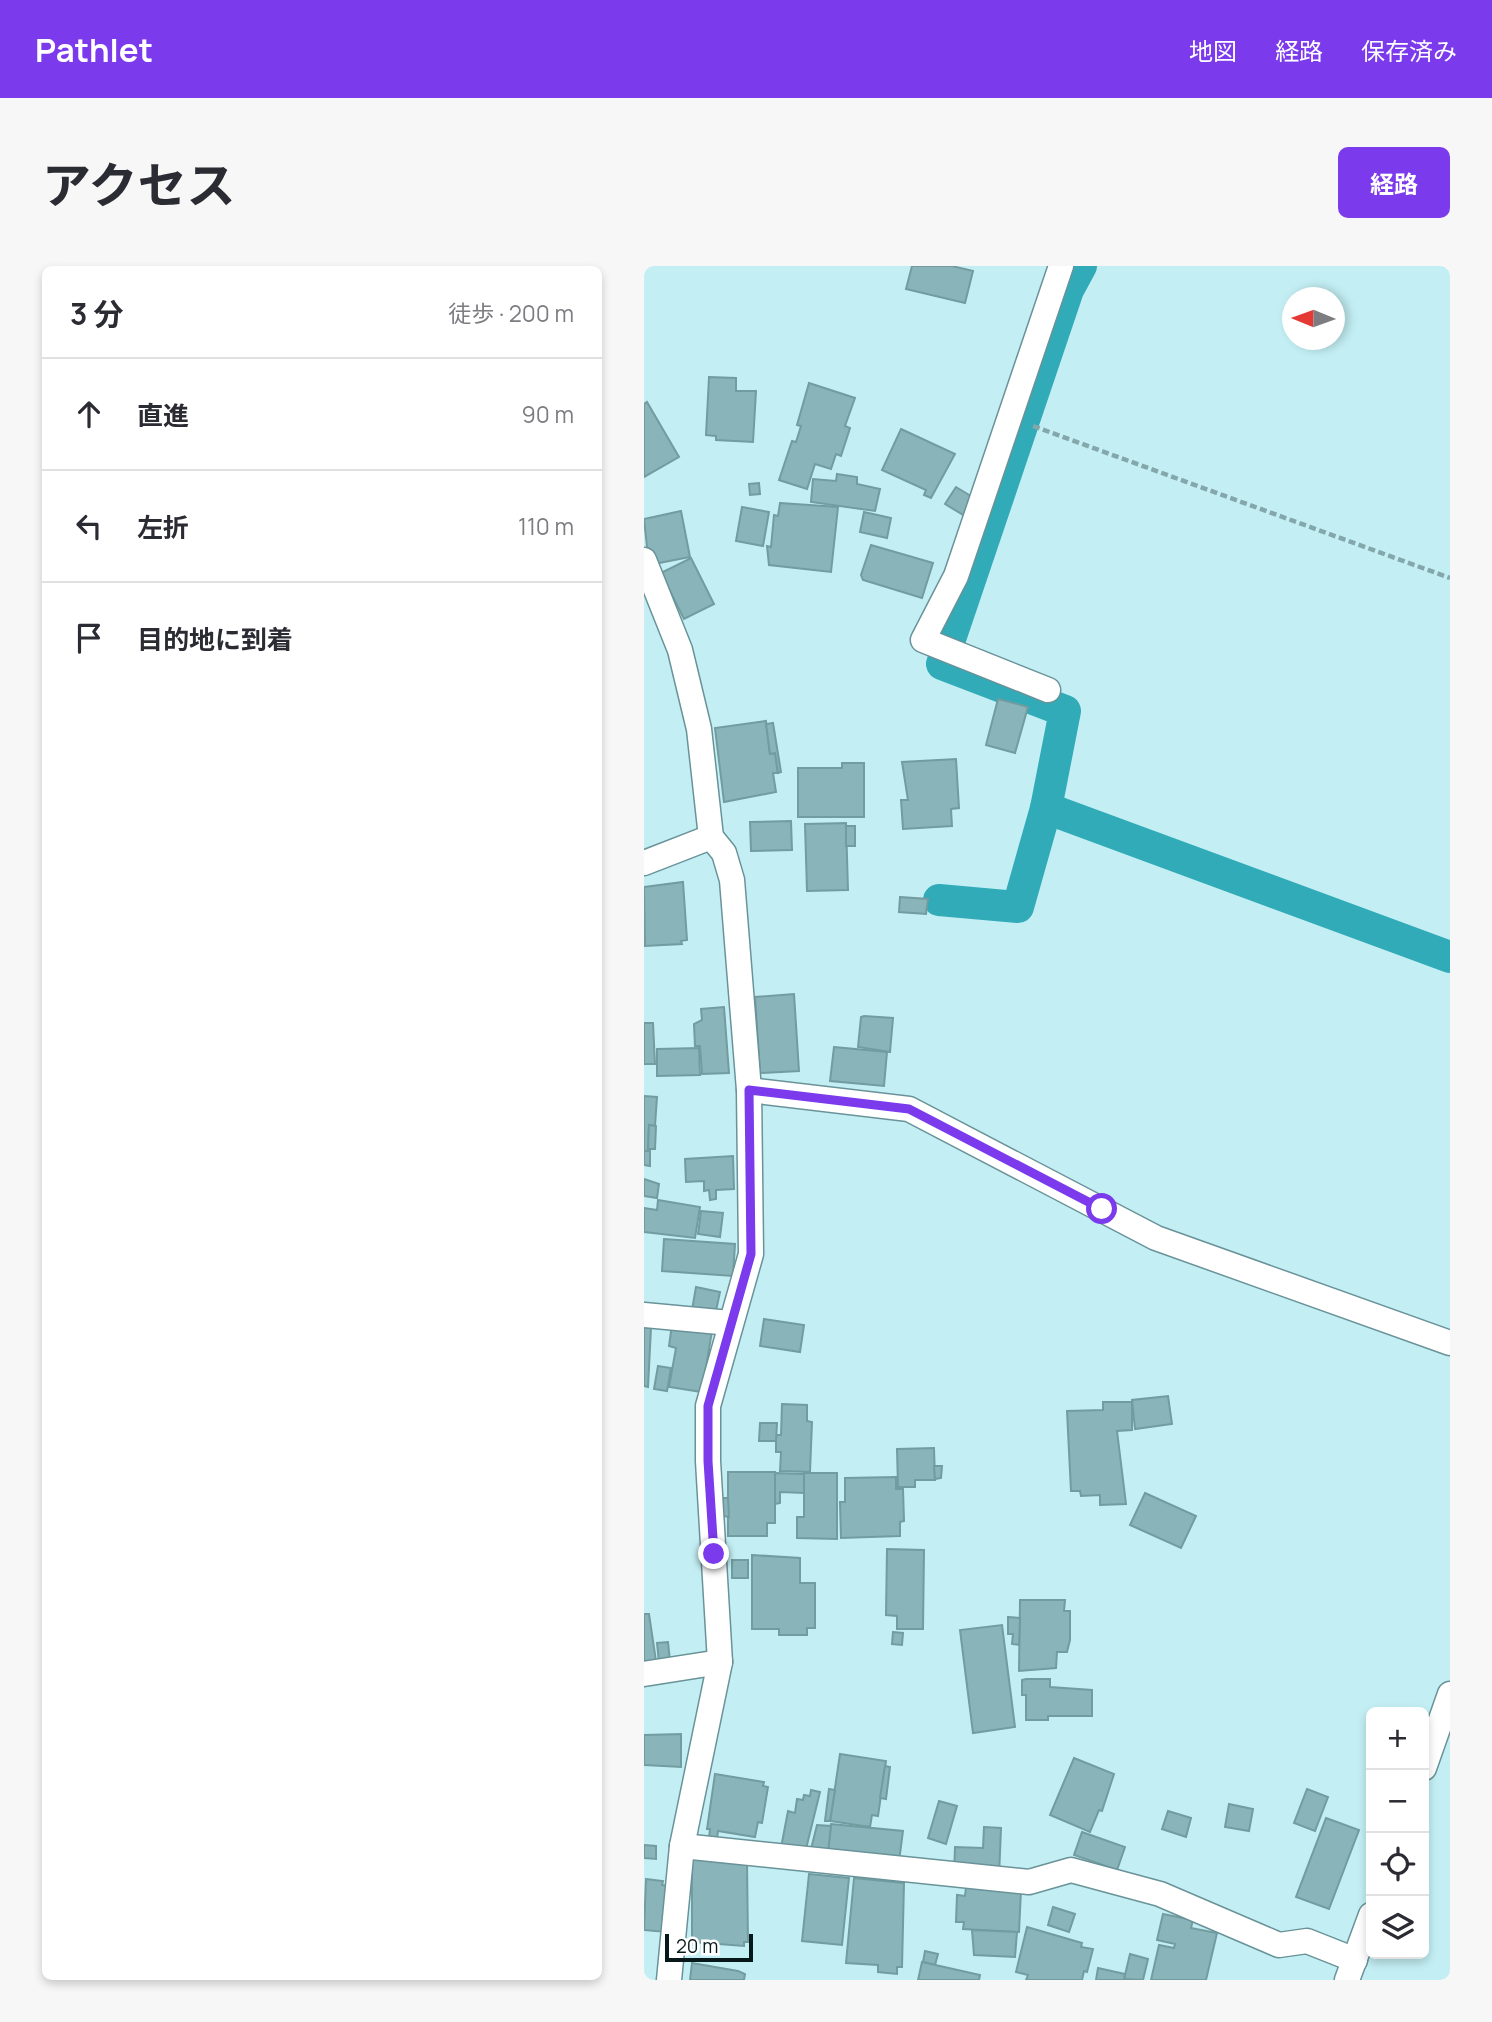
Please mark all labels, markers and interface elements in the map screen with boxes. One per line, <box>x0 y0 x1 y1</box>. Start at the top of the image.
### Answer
text: Pathlet <box>35 27 153 72</box>
text: 地図 <box>1189 34 1237 67</box>
text: 経路 <box>1275 34 1323 67</box>
text: 保存済み <box>1361 34 1457 67</box>
button: 経路 <box>1338 147 1450 218</box>
text: アクセス <box>42 151 236 218</box>
north arrow <box>1282 287 1345 350</box>
text: 3 分 <box>70 293 123 334</box>
text: 徒歩 · 200 m <box>448 297 574 329</box>
icon: ahead <box>70 395 108 433</box>
text: 直進 <box>137 397 189 433</box>
text: 90 m <box>522 398 574 430</box>
icon: left <box>70 507 108 545</box>
text: 左折 <box>137 509 189 545</box>
text: 110 m <box>518 510 574 542</box>
icon: arrive <box>70 619 108 657</box>
text: 目的地に到着 <box>137 621 293 657</box>
route start <box>1086 1193 1117 1224</box>
route end <box>698 1538 729 1569</box>
map controls <box>1366 1707 1429 1959</box>
button: + <box>1366 1707 1429 1770</box>
button: − <box>1366 1770 1429 1833</box>
button: locate <box>1366 1833 1429 1896</box>
button: layers <box>1366 1896 1429 1959</box>
scale bar <box>665 1931 752 1963</box>
text: 20 m <box>676 1933 718 1959</box>

